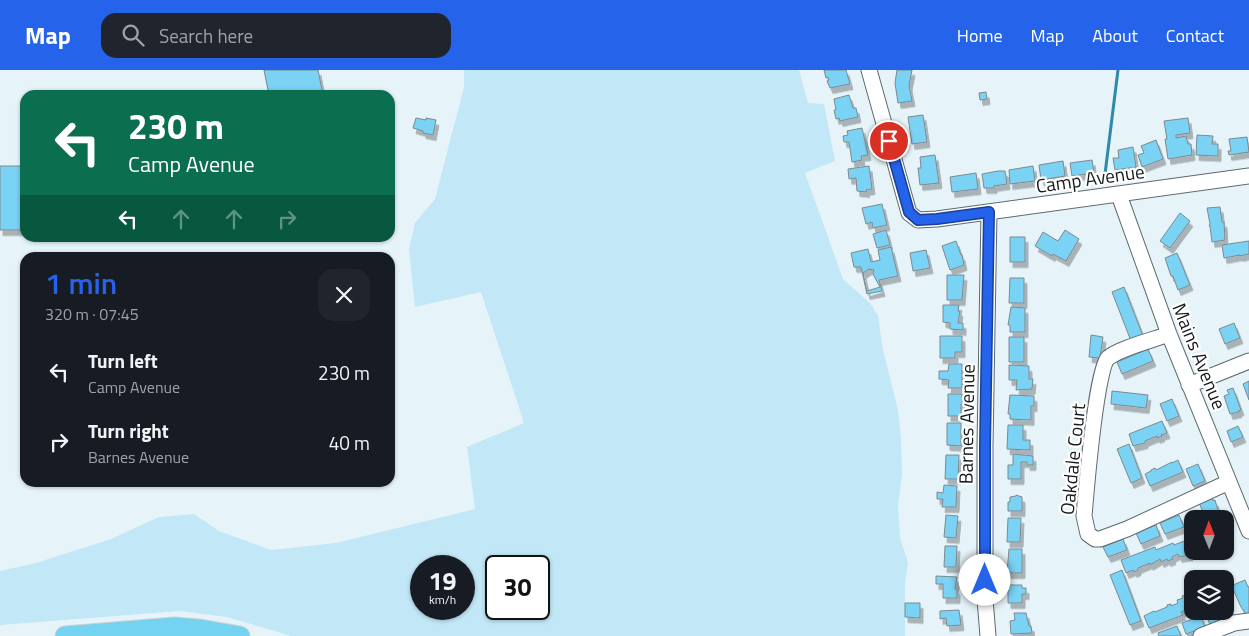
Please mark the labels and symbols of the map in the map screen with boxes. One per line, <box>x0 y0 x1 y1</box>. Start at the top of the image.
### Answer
pin <box>868 120 910 162</box>
street label: Camp Avenue <box>1034 156 1146 200</box>
street label: Mains Avenue <box>1166 299 1234 413</box>
street label: Barnes Avenue <box>950 364 982 484</box>
street label: Oakdale Court <box>1052 401 1092 516</box>
north arrow <box>1184 510 1234 560</box>
position arrow <box>958 553 1010 605</box>
speed limit sign: 30 <box>485 555 550 620</box>

